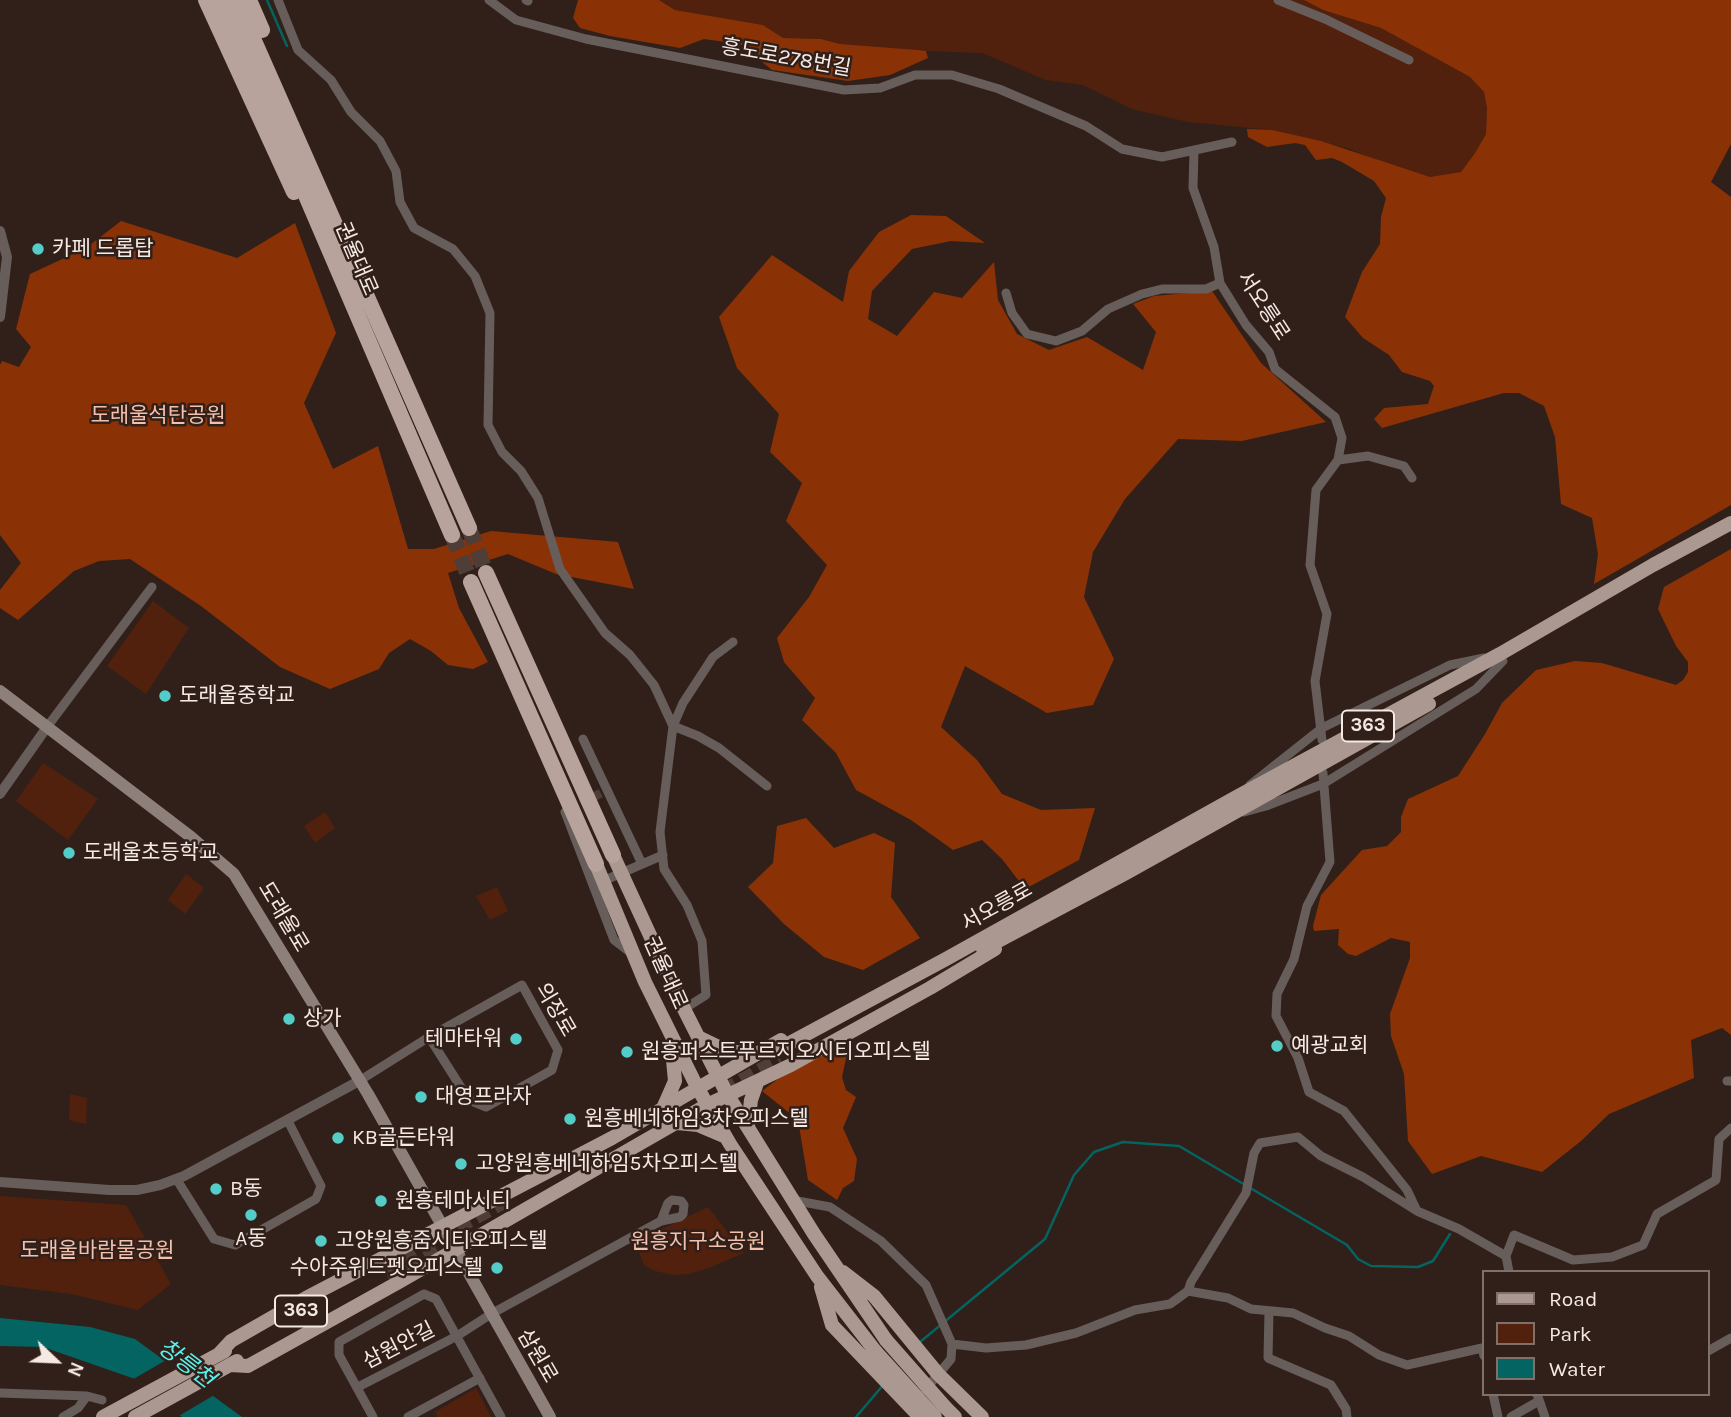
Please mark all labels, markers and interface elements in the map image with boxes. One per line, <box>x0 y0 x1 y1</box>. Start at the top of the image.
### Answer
street label: 흥도로278번길 <box>719 34 853 82</box>
street label: 권율대로 <box>329 219 383 299</box>
place label: 카페 드롭탑 <box>52 236 154 262</box>
marker: 카페 드롭탑 <box>30 241 46 257</box>
street label: 서오릉로 <box>1231 267 1295 345</box>
park label: 도래울석탄공원 <box>90 403 226 429</box>
place label: 도래울중학교 <box>179 683 295 709</box>
marker: 도래울중학교 <box>157 688 173 704</box>
road number: 363 <box>1342 710 1394 741</box>
place label: 도래울초등학교 <box>83 840 218 866</box>
marker: 도래울초등학교 <box>61 845 77 861</box>
street label: 도래울로 <box>252 877 314 957</box>
street label: 서오릉로 <box>957 877 1037 937</box>
street label: 권율대로 <box>638 933 692 1013</box>
street label: 의장로 <box>530 979 580 1041</box>
place label: 상가 <box>303 1006 342 1032</box>
marker: 상가 <box>281 1011 297 1027</box>
place label: 테마타워 <box>425 1026 502 1052</box>
marker: 테마타워 <box>508 1031 524 1047</box>
place label: 예광교회 <box>1291 1033 1368 1059</box>
marker: 예광교회 <box>1269 1038 1285 1054</box>
place label: 원흥퍼스트푸르지오시티오피스텔 <box>641 1039 931 1065</box>
marker: 원흥퍼스트푸르지오시티오피스텔 <box>619 1044 635 1060</box>
place label: 대영프라자 <box>435 1084 532 1110</box>
marker: 대영프라자 <box>413 1089 429 1105</box>
place label: 원흥베네하임3차오피스텔 <box>584 1106 809 1132</box>
marker: 원흥베네하임3차오피스텔 <box>562 1111 578 1127</box>
place label: KB골든타워 <box>352 1125 455 1151</box>
marker: KB골든타워 <box>330 1130 346 1146</box>
place label: 고양원흥베네하임5차오피스텔 <box>475 1151 738 1177</box>
marker: 고양원흥베네하임5차오피스텔 <box>453 1156 469 1172</box>
place label: B동 <box>230 1176 262 1202</box>
marker: B동 <box>208 1181 224 1197</box>
place label: 원흥테마시티 <box>395 1188 511 1214</box>
marker: 원흥테마시티 <box>373 1193 389 1209</box>
marker: A동 <box>243 1207 259 1223</box>
place label: A동 <box>235 1226 267 1252</box>
place label: 고양원흥줌시티오피스텔 <box>335 1228 548 1254</box>
park label: 원흥지구소공원 <box>630 1229 766 1255</box>
marker: 고양원흥줌시티오피스텔 <box>313 1233 329 1249</box>
park label: 도래울바람물공원 <box>20 1238 174 1264</box>
place label: 수아주위드펫오피스텔 <box>290 1255 483 1281</box>
marker: 수아주위드펫오피스텔 <box>489 1260 505 1276</box>
legend <box>1482 1270 1710 1396</box>
text: Road <box>1549 1287 1597 1311</box>
road number: 363 <box>275 1296 327 1326</box>
street label: 삼원안길 <box>359 1317 439 1375</box>
text: Park <box>1549 1322 1592 1346</box>
street label: 삼원로 <box>512 1325 562 1387</box>
north arrow <box>21 1326 91 1396</box>
water label: 창릉천 <box>152 1334 220 1394</box>
text: Water <box>1549 1357 1605 1381</box>
text: N <box>63 1359 88 1380</box>

